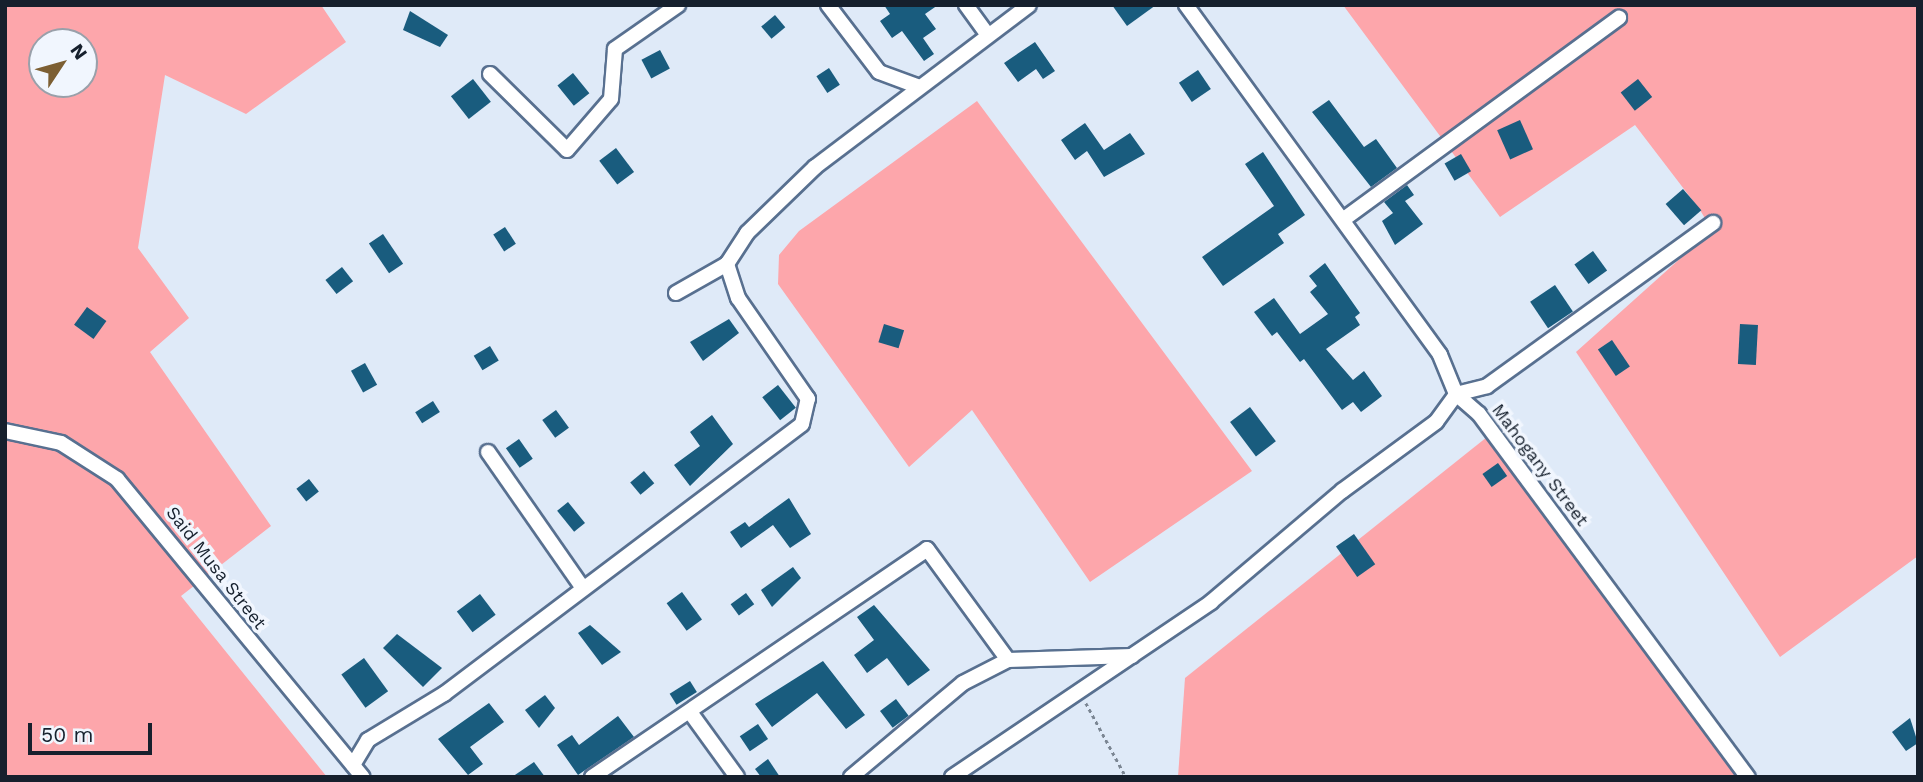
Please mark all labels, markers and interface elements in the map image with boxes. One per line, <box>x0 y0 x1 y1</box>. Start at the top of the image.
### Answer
north arrow <box>28 28 98 98</box>
text: N <box>65 39 92 64</box>
street label: Mahogany Street <box>1487 400 1593 530</box>
street label: Said Musa Street <box>161 502 271 634</box>
scale bar <box>32 708 156 752</box>
text: 50 m <box>41 722 93 747</box>

